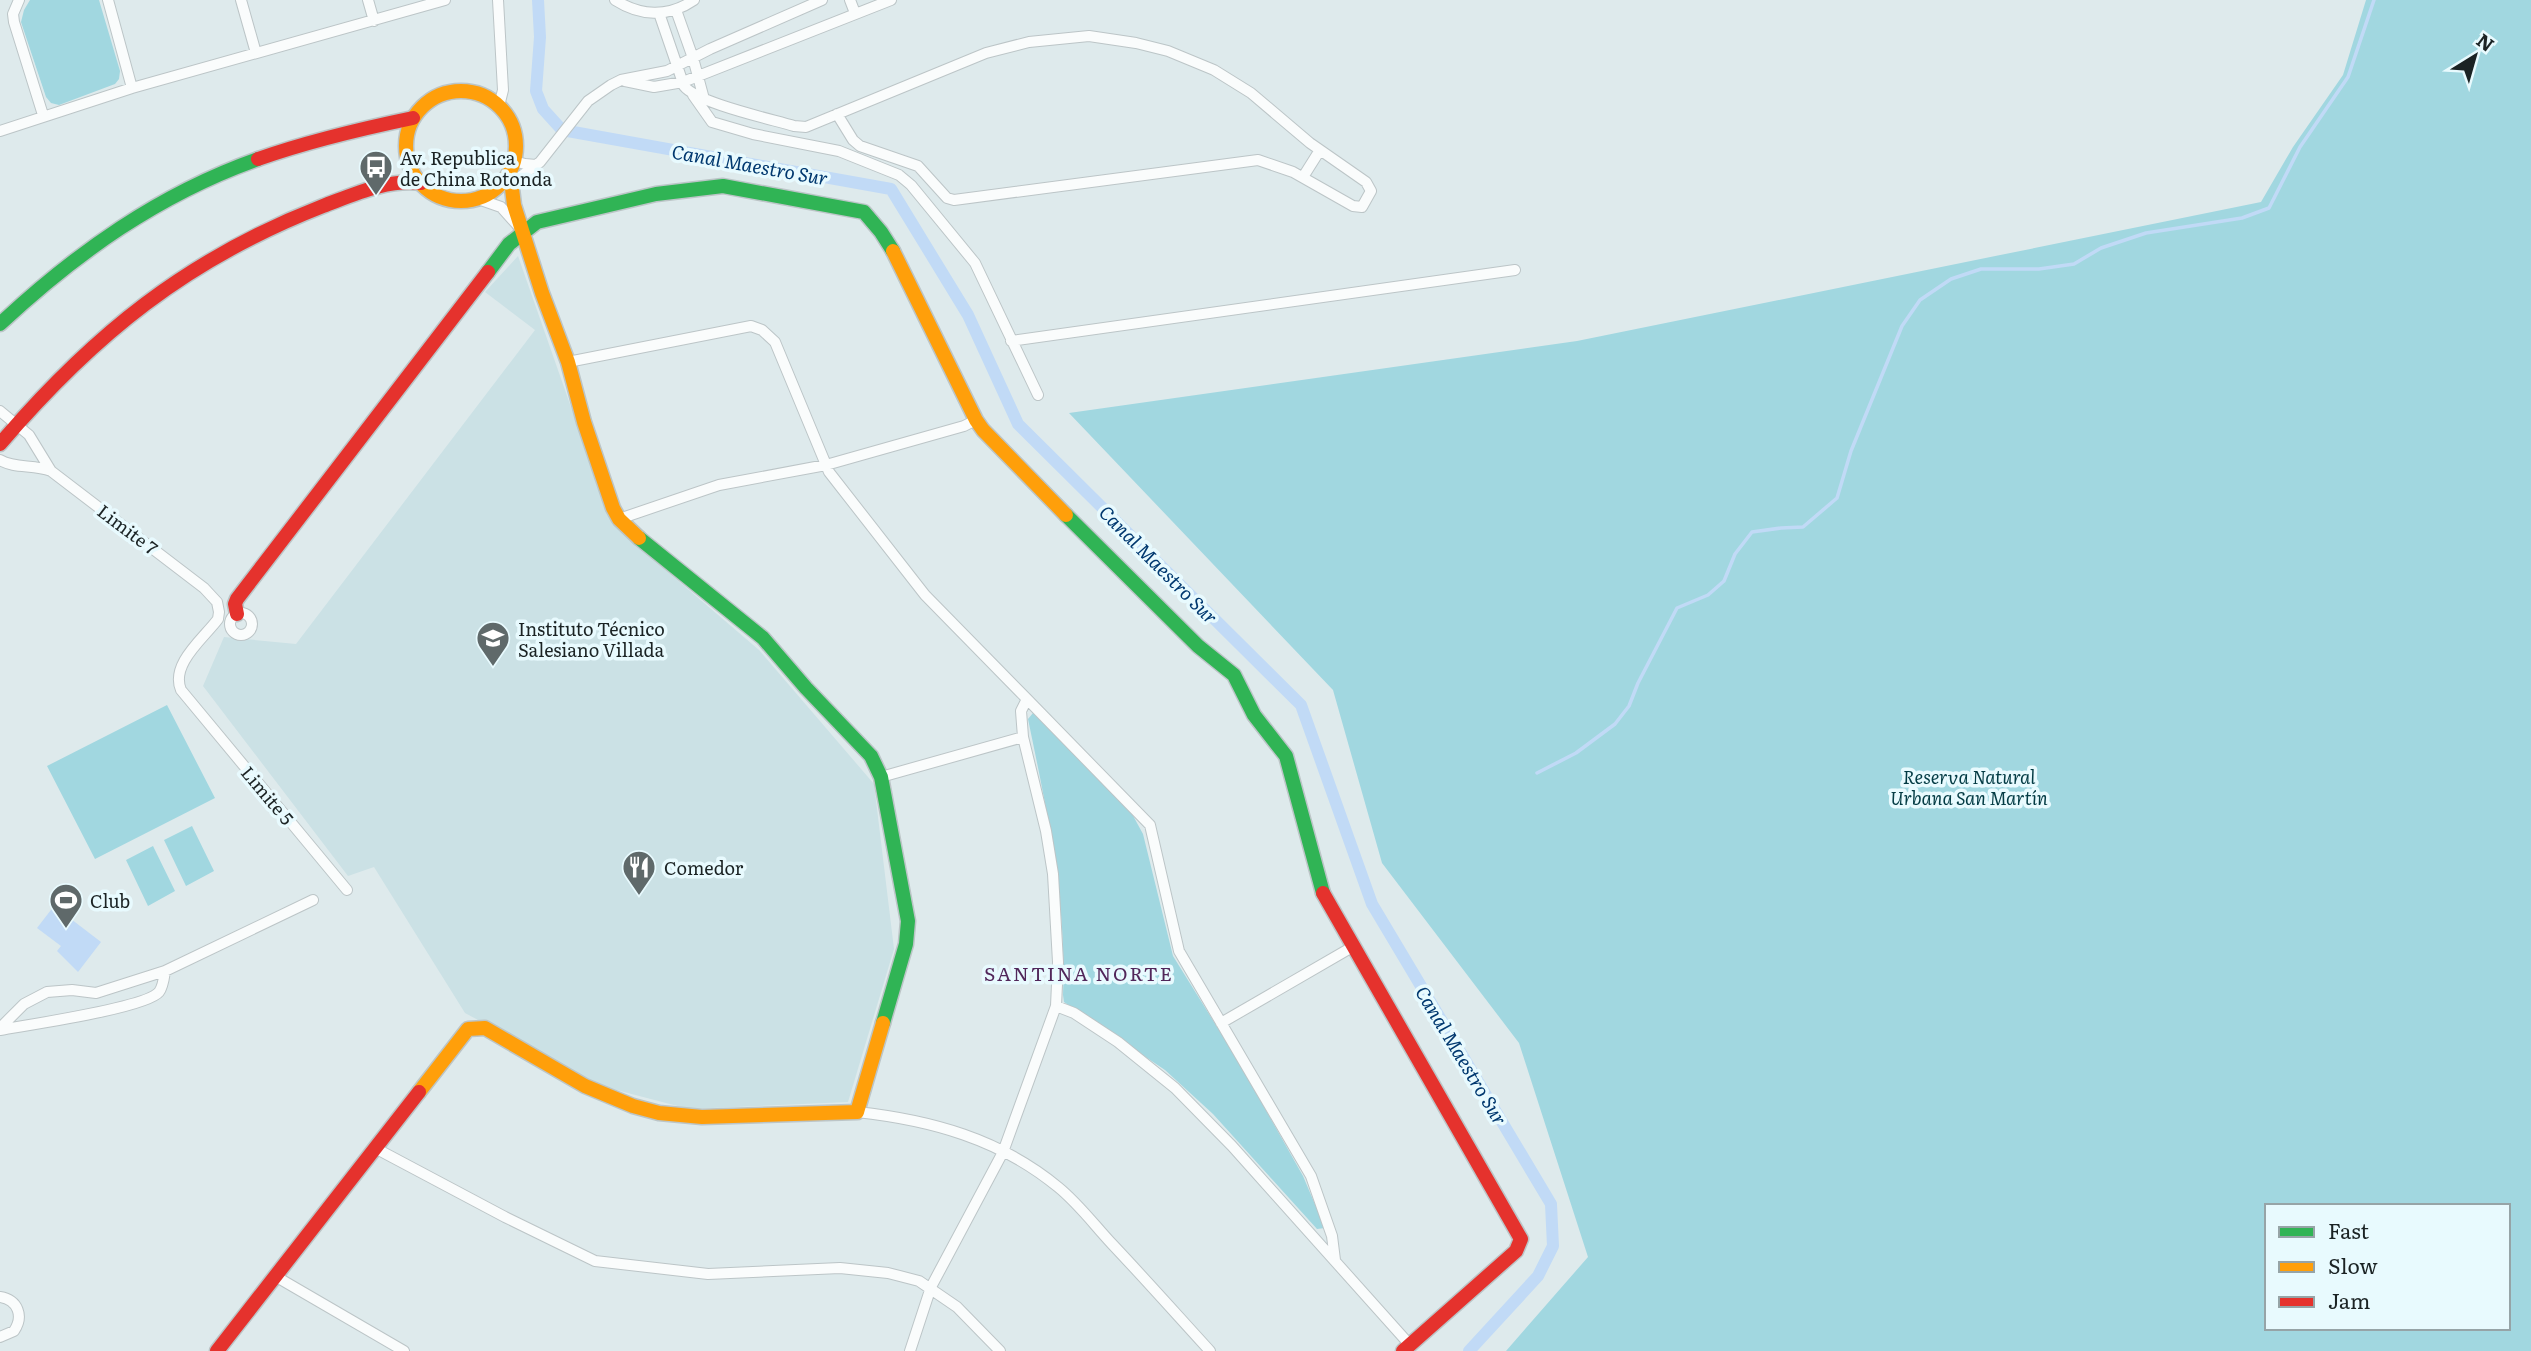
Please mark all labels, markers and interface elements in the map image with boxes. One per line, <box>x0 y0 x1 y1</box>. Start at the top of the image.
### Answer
north arrow <box>2440 21 2510 91</box>
text: N <box>2471 26 2501 58</box>
water label: Canal Maestro Sur <box>670 136 830 192</box>
place label: Av. Republica de China Rotonda <box>400 144 552 192</box>
bus stop icon: Av. Republica de China Rotonda <box>357 148 395 197</box>
street label: Limite 7 <box>92 497 164 561</box>
water label: Canal Maestro Sur <box>1093 498 1225 630</box>
place label: Instituto Técnico Salesiano Villada <box>518 615 665 663</box>
school or university icon: Instituto Técnico Salesiano Villada <box>474 619 512 668</box>
street label: Limite 5 <box>235 760 301 830</box>
park label: Reserva Natural Urbana San Martín <box>1890 763 2048 811</box>
restaurant icon: Comedor <box>620 848 658 897</box>
place label: Comedor <box>664 854 744 881</box>
sports icon: Club <box>47 881 85 930</box>
place label: Club <box>90 887 130 914</box>
district label: SANTINA NORTE <box>984 959 1174 987</box>
water label: Canal Maestro Sur <box>1409 980 1515 1130</box>
legend <box>2265 1204 2510 1330</box>
text: Fast <box>2328 1214 2369 1245</box>
text: Slow <box>2328 1249 2378 1280</box>
text: Jam <box>2328 1284 2370 1315</box>

